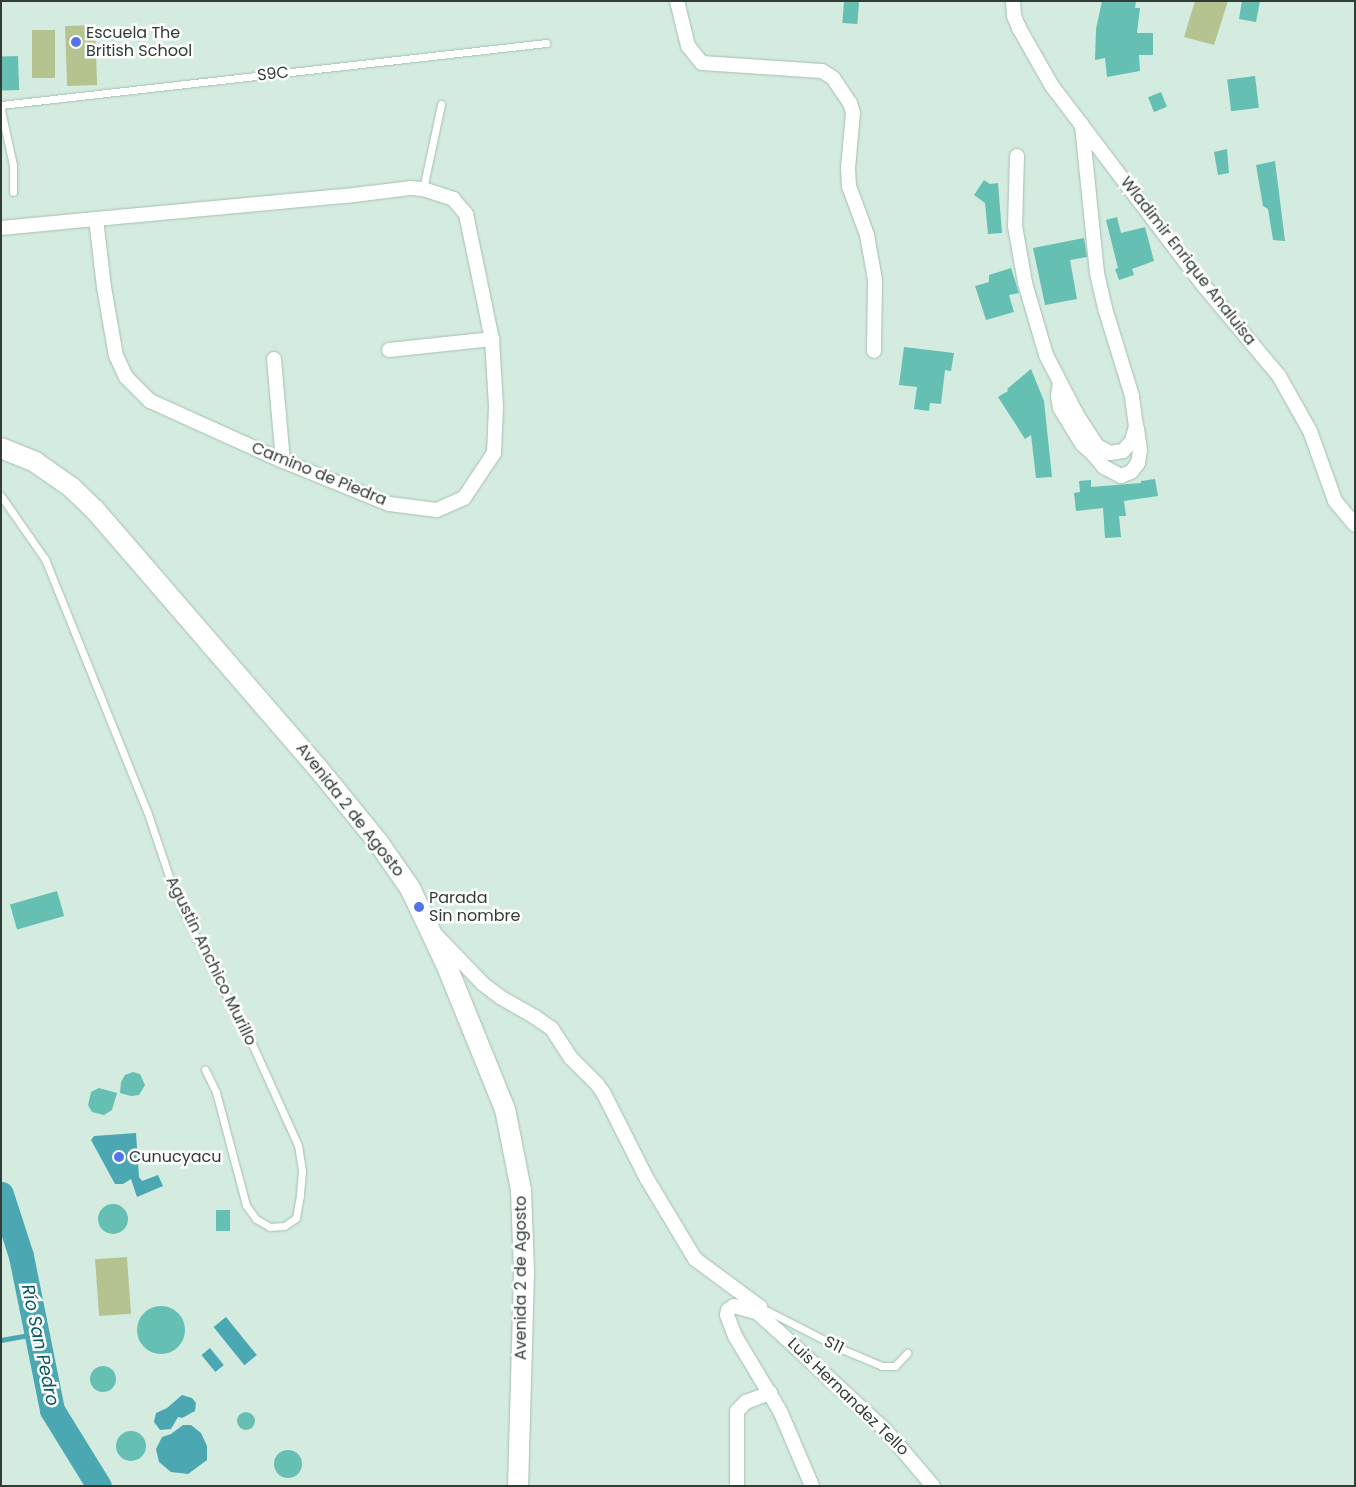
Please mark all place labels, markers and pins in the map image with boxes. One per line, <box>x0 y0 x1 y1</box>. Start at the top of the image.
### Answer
place label: Escuela The British School <box>86 23 192 61</box>
marker: Escuela The British School <box>70 36 82 48</box>
place label: Parada Sin nombre <box>429 888 521 926</box>
marker: Parada Sin nombre <box>413 901 425 913</box>
place label: Cunucyacu <box>129 1147 222 1167</box>
marker: Cunucyacu <box>113 1151 125 1163</box>

